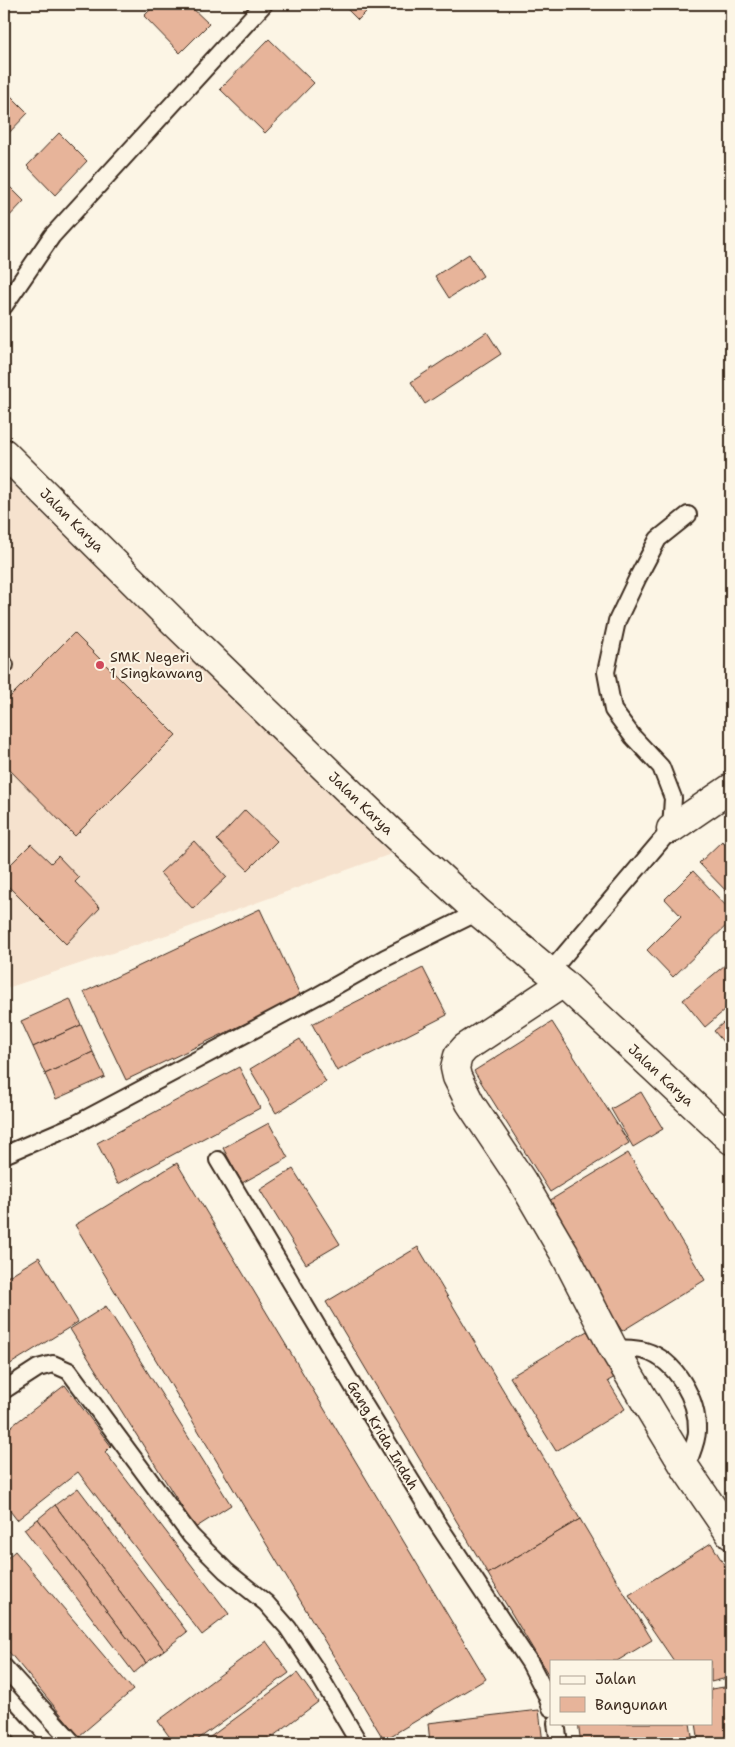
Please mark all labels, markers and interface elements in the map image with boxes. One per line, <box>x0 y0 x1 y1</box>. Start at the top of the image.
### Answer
street label: Jalan Karya <box>36 484 108 556</box>
place label: SMK Negeri 1 Singkawang <box>110 648 203 682</box>
marker: SMK Negeri 1 Singkawang <box>94 659 106 671</box>
street label: Jalan Karya <box>325 768 397 839</box>
street label: Jalan Karya <box>624 1040 698 1110</box>
street label: Gang Krida Indah <box>343 1377 423 1493</box>
legend <box>550 1660 712 1724</box>
text: Jalan <box>595 1669 636 1689</box>
text: Bangunan <box>595 1695 667 1715</box>

